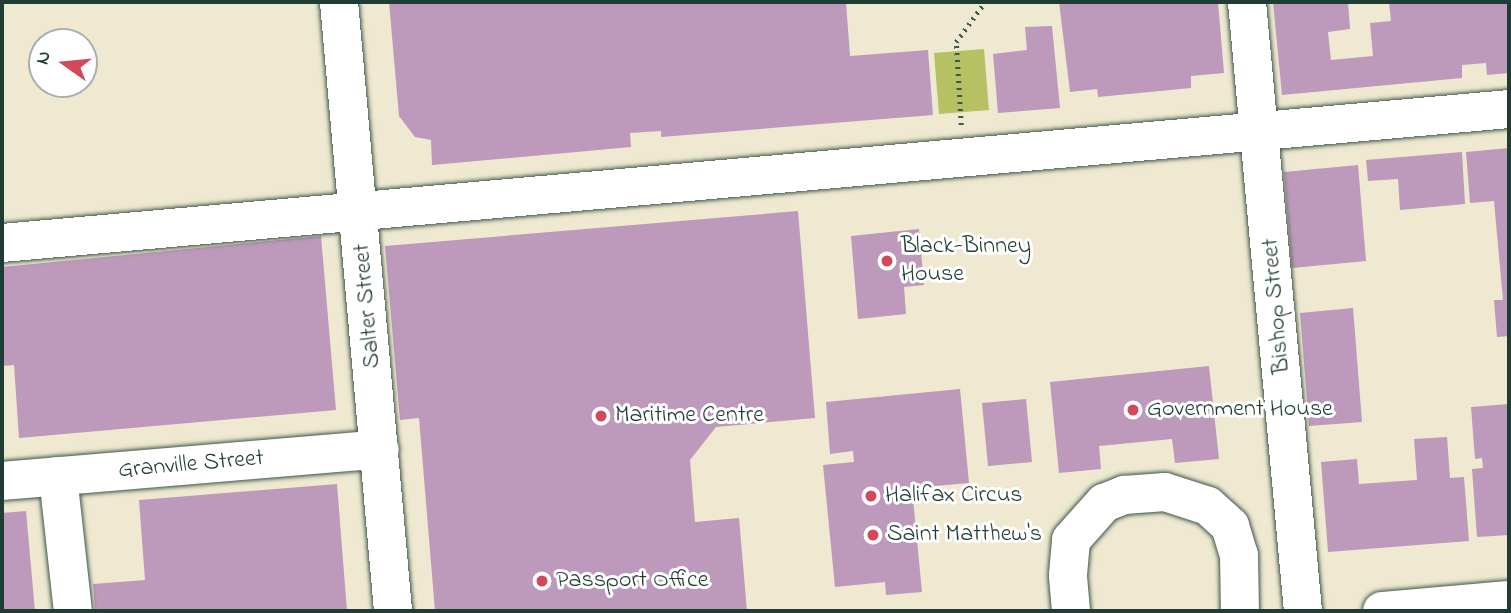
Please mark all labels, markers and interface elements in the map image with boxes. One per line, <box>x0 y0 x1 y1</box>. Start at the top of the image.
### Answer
north arrow <box>28 28 98 98</box>
text: N <box>29 48 59 68</box>
place label: Black-Binney House <box>901 233 1031 289</box>
street label: Bishop Street <box>1257 237 1297 375</box>
street label: Salter Street <box>348 242 388 370</box>
marker: Black-Binney House <box>879 253 895 269</box>
place label: Government House <box>1147 396 1333 424</box>
place label: Maritime Centre <box>615 402 764 430</box>
marker: Government House <box>1125 402 1141 418</box>
marker: Maritime Centre <box>593 408 609 424</box>
street label: Granville Street <box>117 444 265 486</box>
place label: Halifax Circus <box>885 482 1023 510</box>
marker: Halifax Circus <box>863 488 879 504</box>
place label: Saint Matthew's <box>887 521 1042 549</box>
marker: Saint Matthew's <box>865 527 881 543</box>
place label: Passport Office <box>556 567 708 595</box>
marker: Passport Office <box>534 573 550 589</box>

